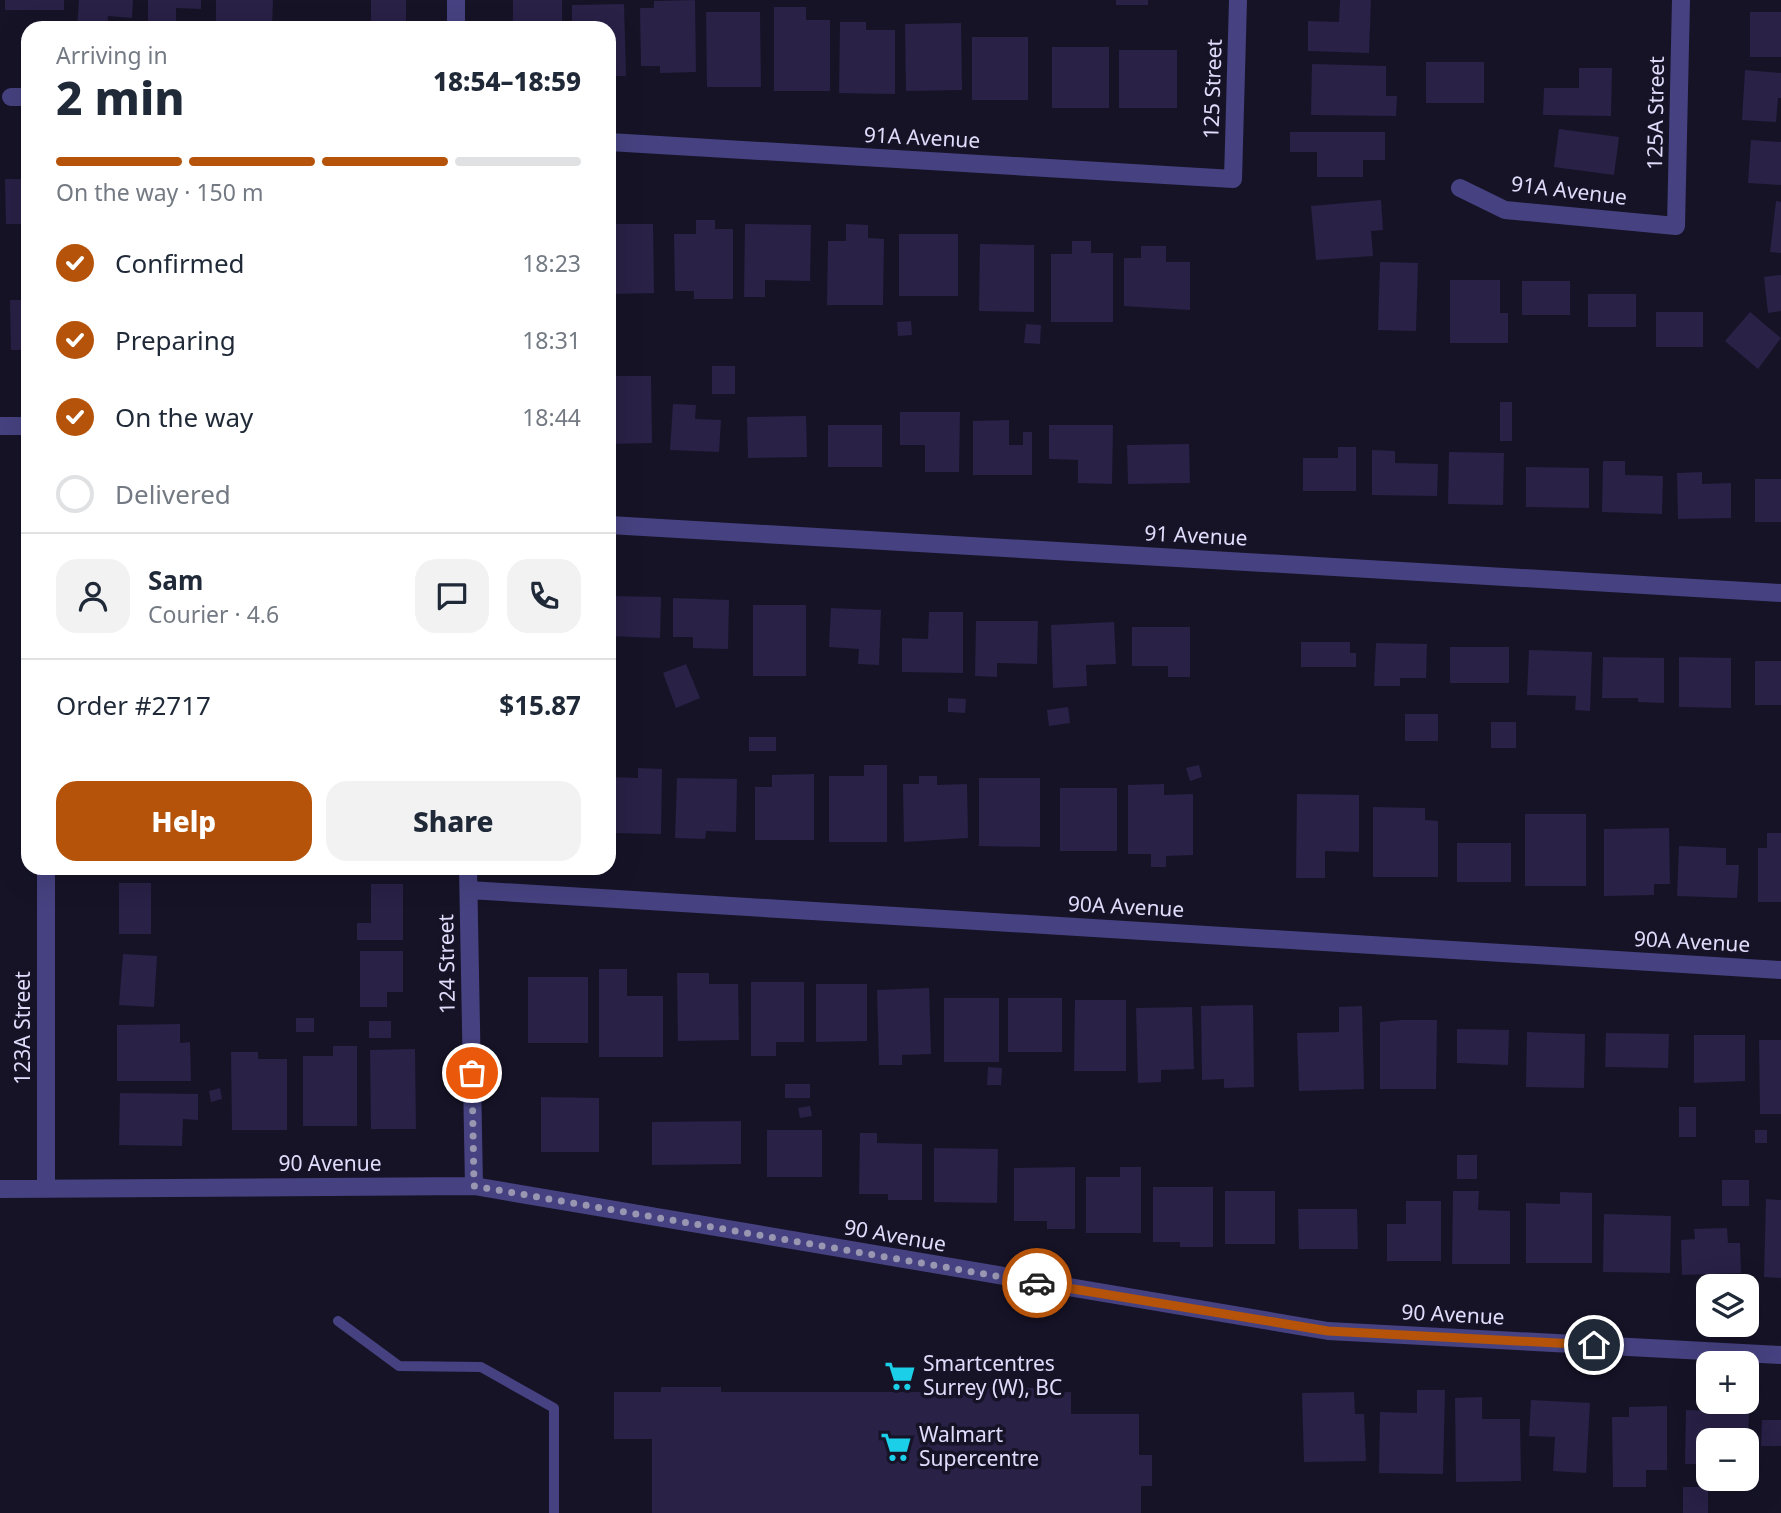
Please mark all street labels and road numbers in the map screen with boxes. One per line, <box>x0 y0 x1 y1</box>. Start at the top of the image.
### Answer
street label: 125 Street <box>1196 38 1228 139</box>
street label: 125A Street <box>1640 56 1670 170</box>
street label: 91A Avenue <box>863 120 981 154</box>
street label: 91A Avenue <box>1510 169 1629 211</box>
street label: 91 Avenue <box>1144 518 1248 552</box>
street label: 90A Avenue <box>1067 889 1185 923</box>
street label: 124 Street <box>431 913 461 1014</box>
street label: 90A Avenue <box>1633 924 1751 958</box>
street label: 123A Street <box>8 971 36 1085</box>
street label: 90 Avenue <box>278 1149 382 1177</box>
street label: 90 Avenue <box>842 1212 948 1258</box>
street label: 90 Avenue <box>1401 1297 1505 1331</box>

